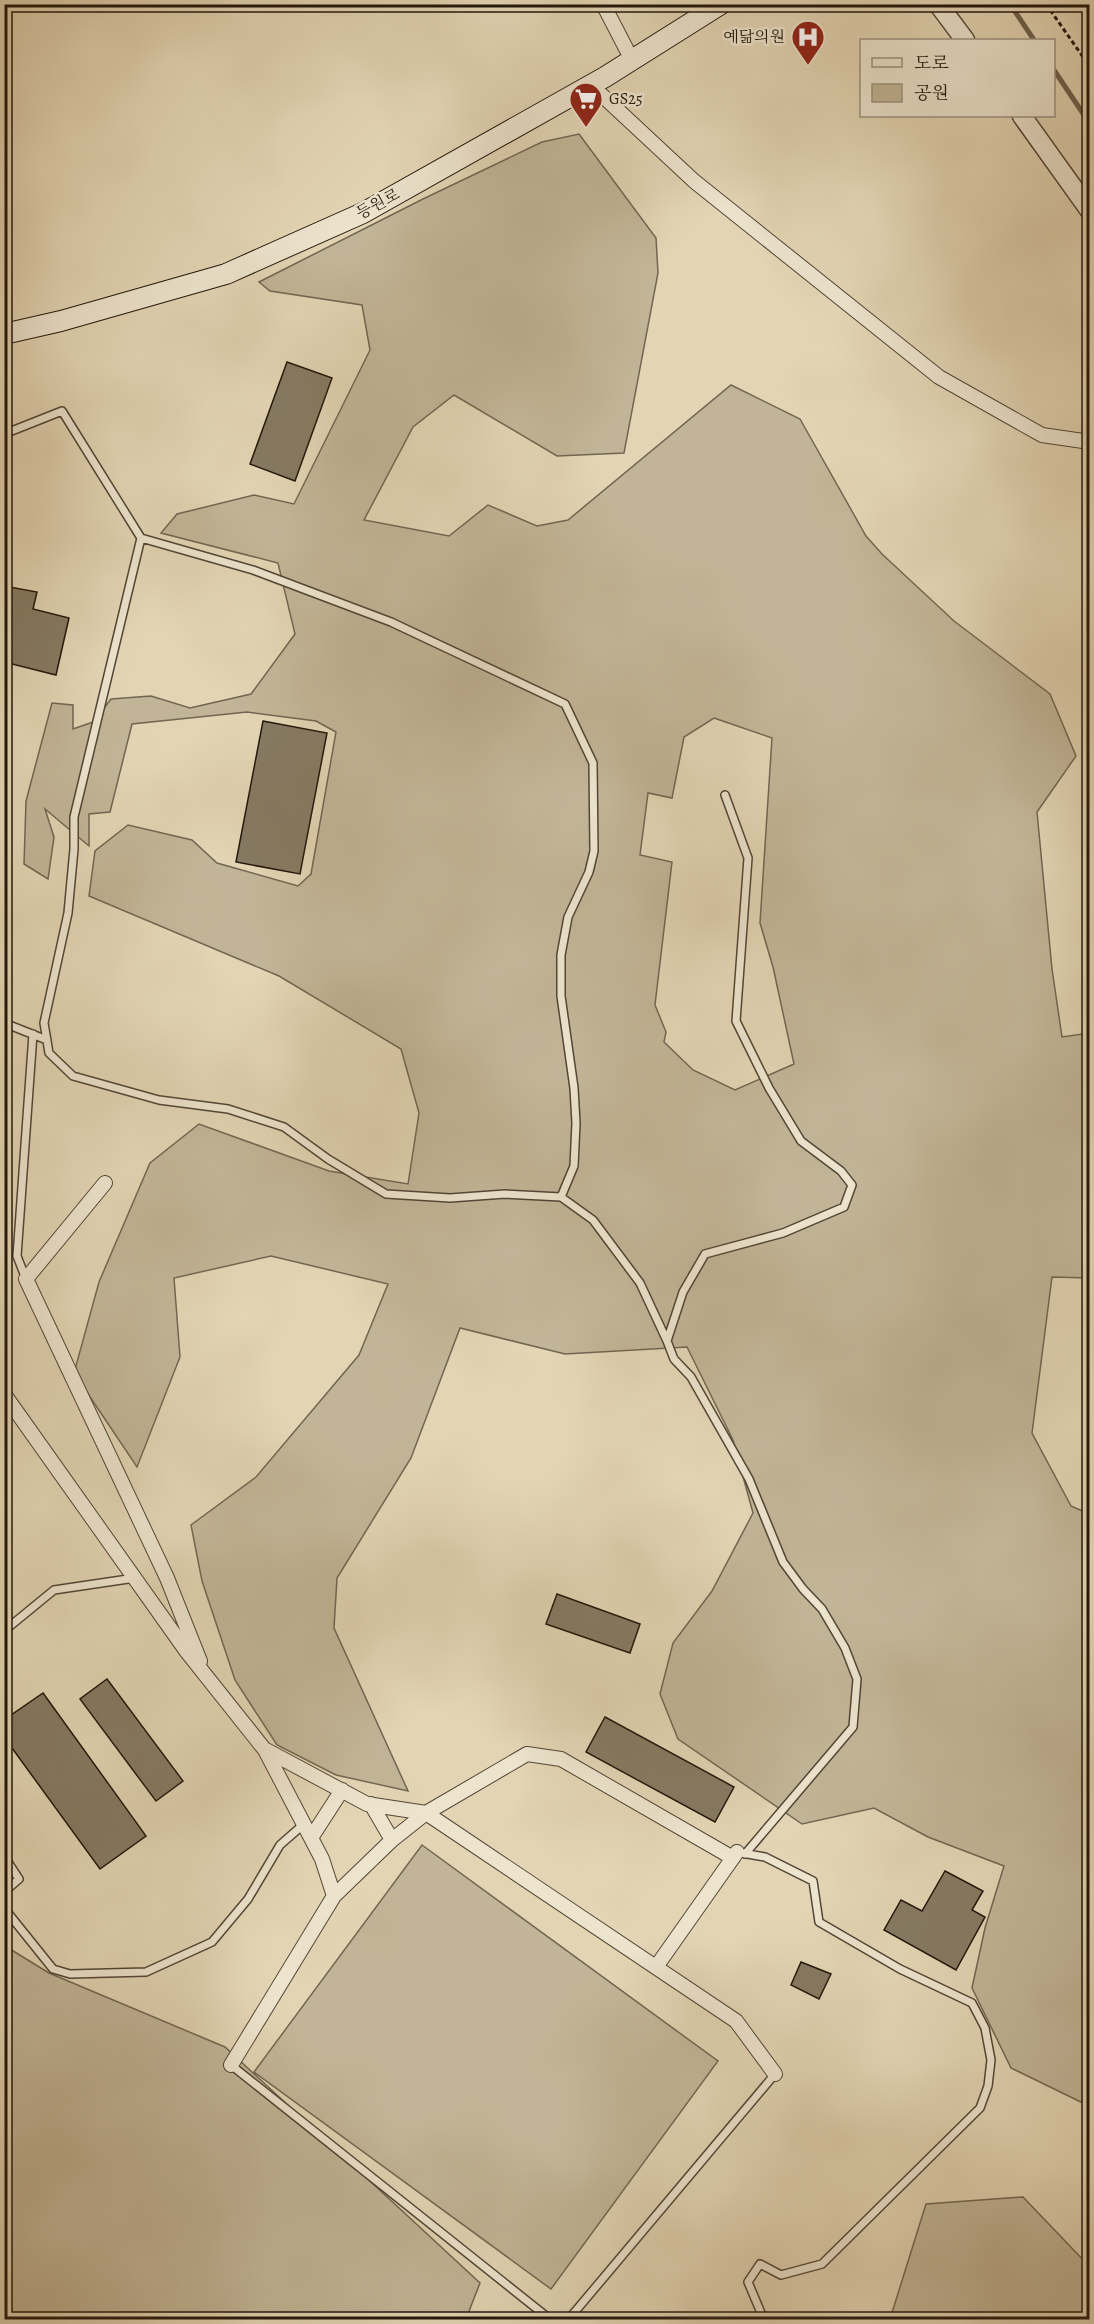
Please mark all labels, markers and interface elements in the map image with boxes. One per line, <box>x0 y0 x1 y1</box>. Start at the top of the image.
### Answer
hospital icon: 예닮의원 <box>790 19 826 66</box>
place label: 예닮의원 <box>723 26 785 48</box>
legend <box>860 39 1055 117</box>
text: 도로 <box>914 51 949 75</box>
supermarket icon: GS25 <box>568 81 604 128</box>
text: 공원 <box>914 81 949 105</box>
place label: GS25 <box>609 88 643 110</box>
street label: 등원로 <box>352 183 404 225</box>

